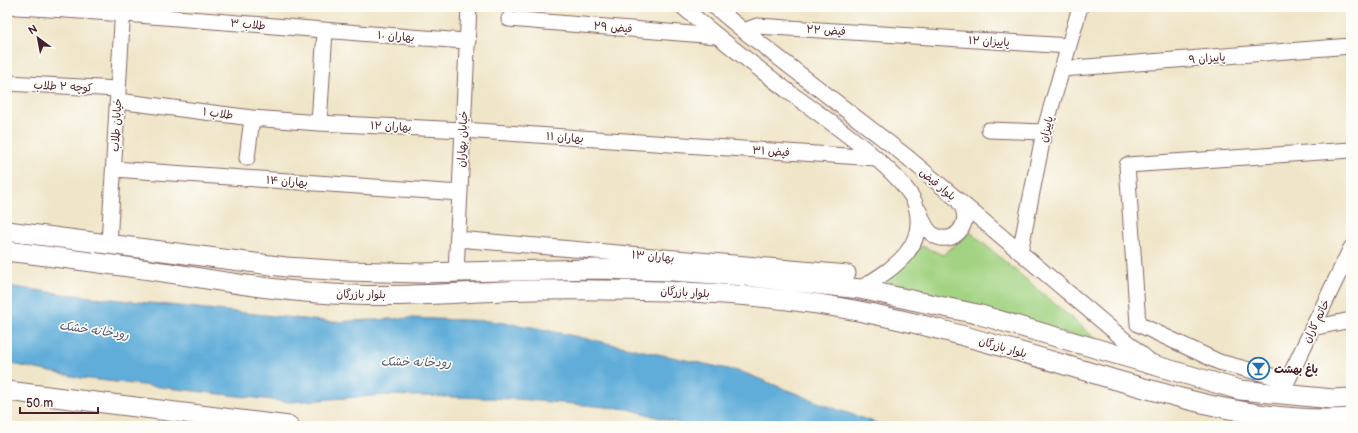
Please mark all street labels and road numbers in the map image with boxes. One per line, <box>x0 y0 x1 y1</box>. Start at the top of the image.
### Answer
street label: طلاب ۳ <box>230 16 266 34</box>
street label: فیض ۲۹ <box>593 19 633 36</box>
street label: فیض ۲۲ <box>806 23 846 38</box>
street label: بهاران ۱۰ <box>377 29 415 45</box>
street label: پاییزان ۱۲ <box>968 34 1010 49</box>
street label: پاییزان ۹ <box>1188 50 1226 67</box>
street label: کوچه ۲ طلاب <box>33 78 93 96</box>
street label: خیابان طلاب <box>109 98 125 152</box>
street label: طلاب ۱ <box>202 105 234 123</box>
street label: خیابان بهاران <box>455 110 471 168</box>
street label: پاییزان <box>1037 114 1056 144</box>
street label: بهاران ۱۲ <box>370 119 412 135</box>
street label: بهاران ۱۱ <box>546 130 584 146</box>
street label: فیض ۳۱ <box>752 144 790 159</box>
street label: بلوار فیض <box>916 165 958 204</box>
street label: بهاران ۱۴ <box>266 174 308 190</box>
street label: بهاران ۱۳ <box>631 248 675 266</box>
street label: بلوار بازرگان <box>660 285 710 301</box>
street label: بلوار بازرگان <box>336 288 386 302</box>
street label: خاتم کاران <box>1300 297 1334 346</box>
street label: بلوار بازرگان <box>977 334 1028 361</box>

